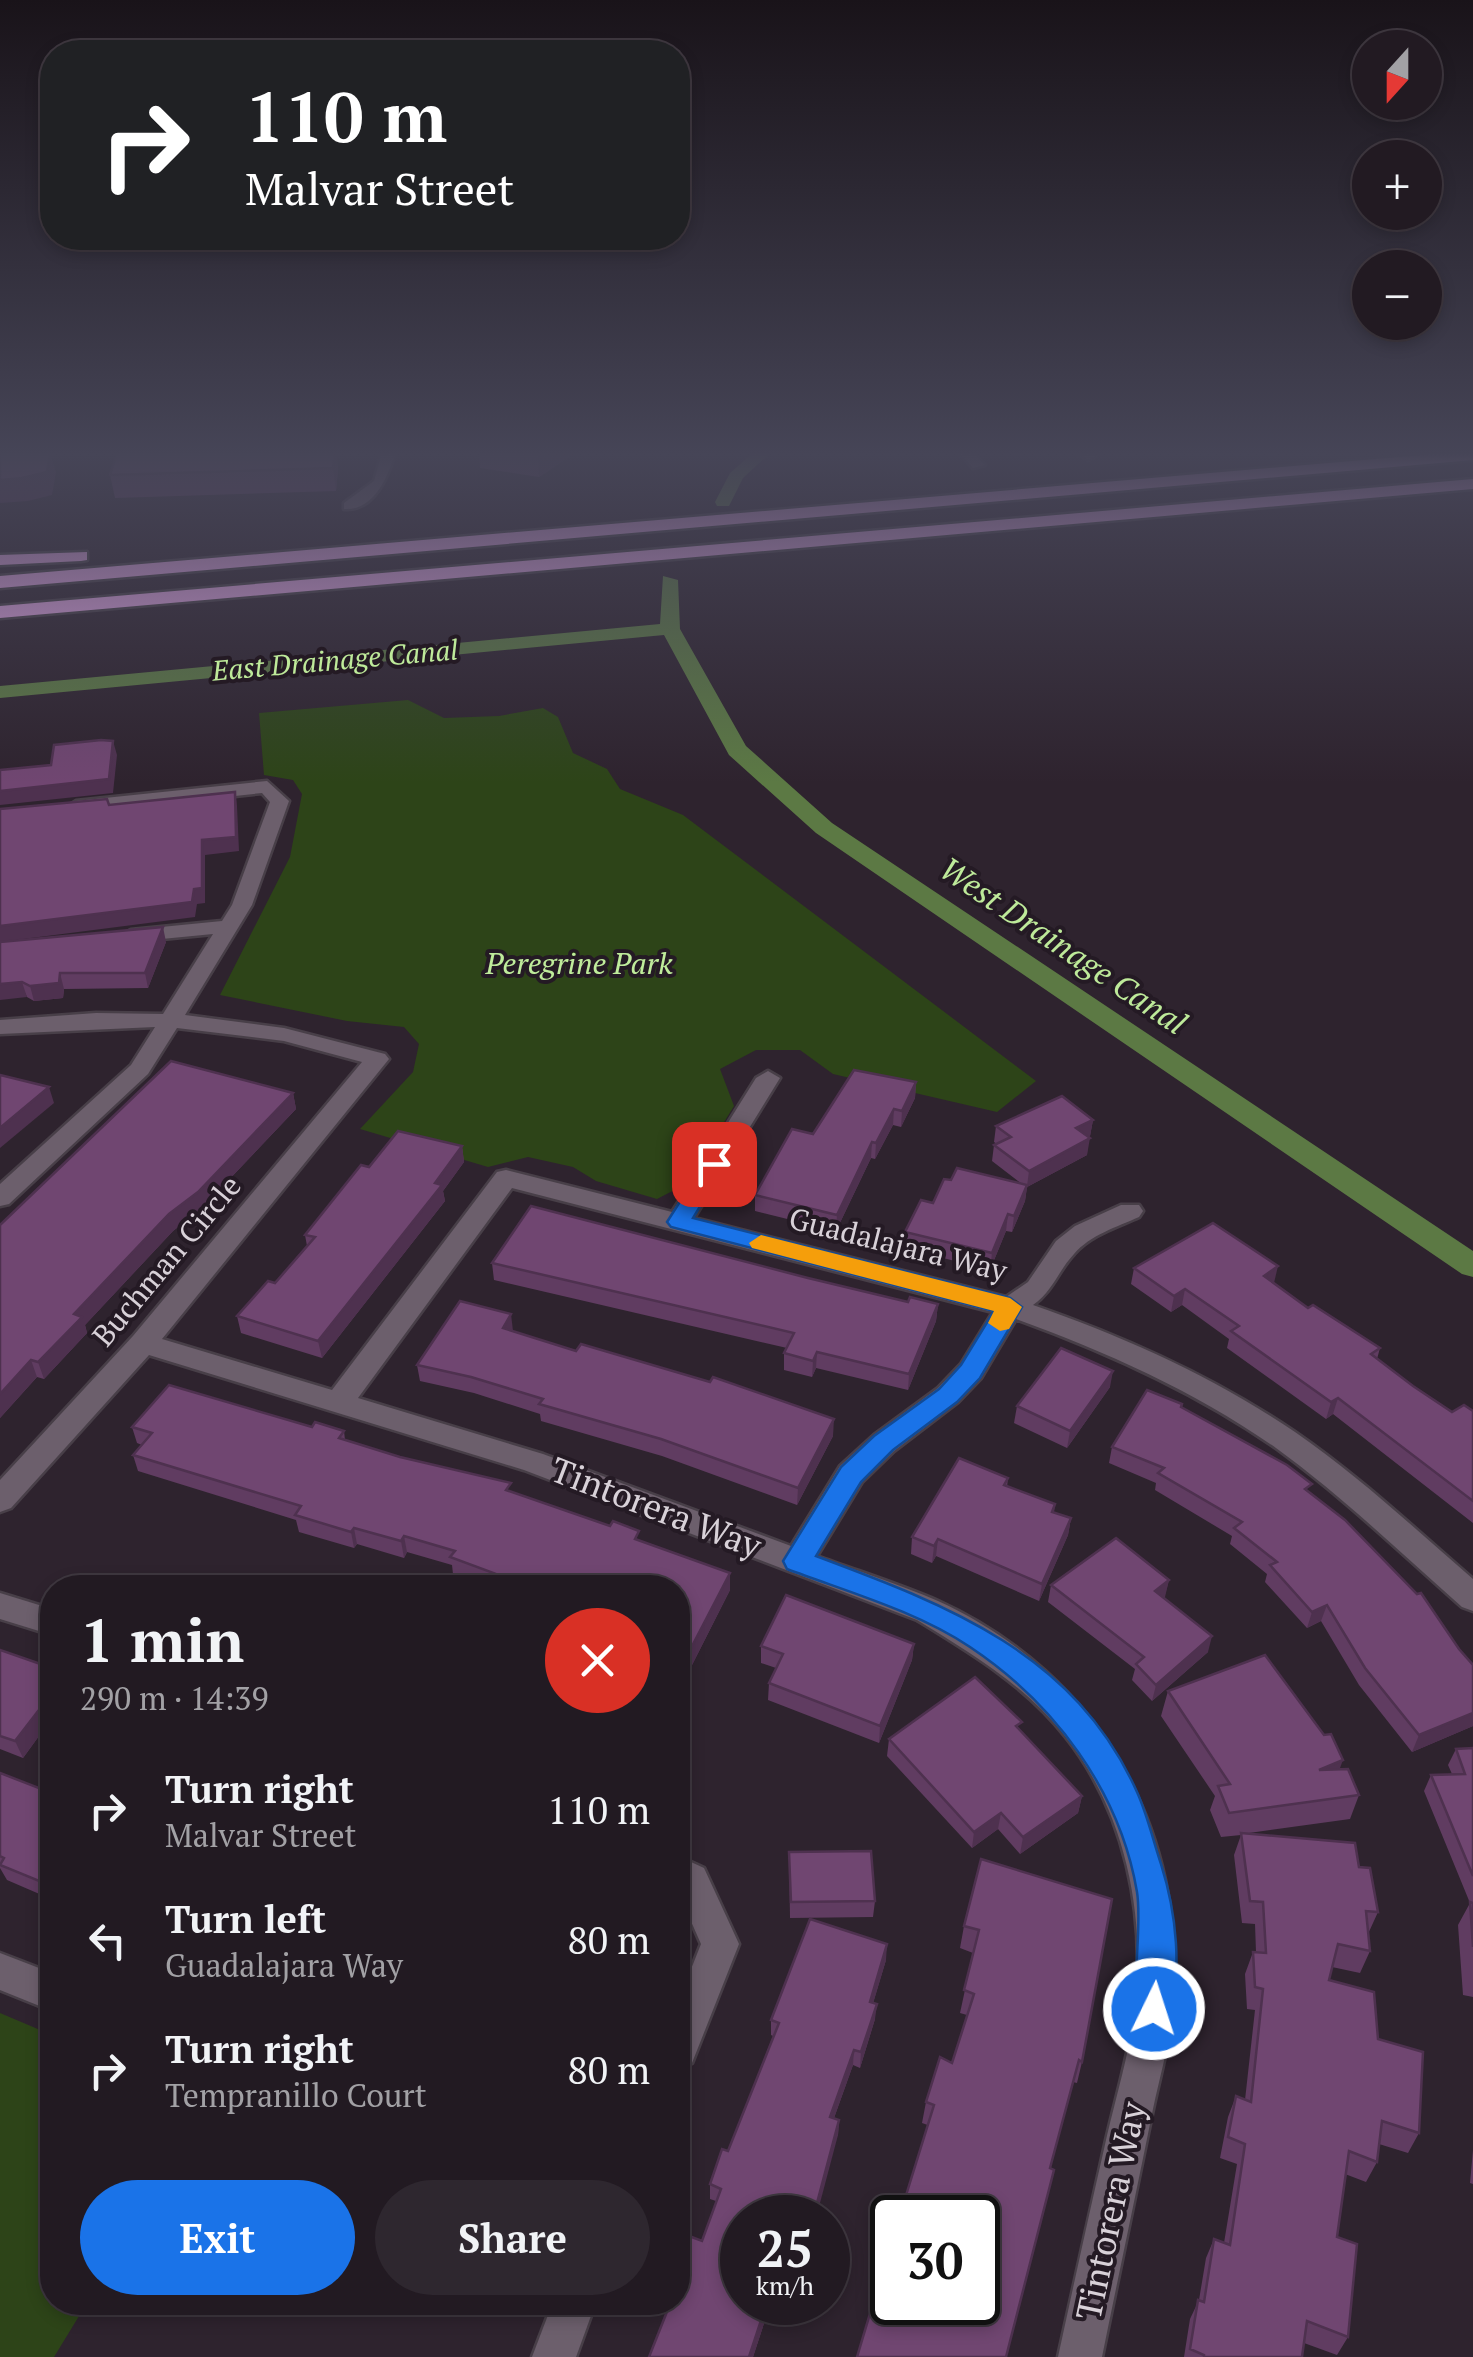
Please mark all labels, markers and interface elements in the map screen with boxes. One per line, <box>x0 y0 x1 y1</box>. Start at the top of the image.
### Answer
north arrow <box>1352 30 1442 120</box>
map controls <box>1352 30 1442 340</box>
text: 110 m <box>245 69 447 162</box>
icon: right <box>80 80 210 210</box>
button: + <box>1352 140 1442 230</box>
text: Malvar Street <box>245 158 514 218</box>
button: − <box>1352 250 1442 340</box>
water label: East Drainage Canal <box>209 630 460 689</box>
water label: West Drainage Canal <box>932 847 1195 1044</box>
park label: Peregrine Park <box>484 943 673 983</box>
pin <box>672 1122 757 1207</box>
icon: arrive <box>687 1137 742 1192</box>
street label: Buchman Circle <box>83 1167 249 1354</box>
street label: Guadalajara Way <box>785 1198 1012 1291</box>
street label: Tintorera Way <box>545 1446 769 1569</box>
text: 1 min <box>80 1600 244 1679</box>
button: close <box>545 1608 650 1713</box>
text: 290 m · 14:39 <box>80 1677 268 1719</box>
text: Turn right <box>165 1764 354 1814</box>
icon: right <box>80 1783 135 1838</box>
text: 110 m <box>547 1785 650 1835</box>
text: Malvar Street <box>165 1814 356 1856</box>
text: Turn left <box>165 1894 326 1944</box>
icon: left <box>80 1913 135 1968</box>
text: 80 m <box>567 1915 650 1965</box>
text: Guadalajara Way <box>165 1944 403 1986</box>
position arrow <box>1102 1957 1206 2061</box>
text: Turn right <box>165 2024 354 2074</box>
icon: right <box>80 2043 135 2098</box>
text: 80 m <box>567 2045 650 2095</box>
text: Tempranillo Court <box>165 2074 427 2116</box>
street label: Tintorera Way <box>1064 2096 1156 2324</box>
button: Exit <box>80 2180 355 2295</box>
button: Share <box>375 2180 650 2295</box>
speed limit sign: 30 <box>870 2195 1000 2325</box>
text: 25 <box>757 2215 813 2281</box>
text: km/h <box>756 2269 814 2302</box>

